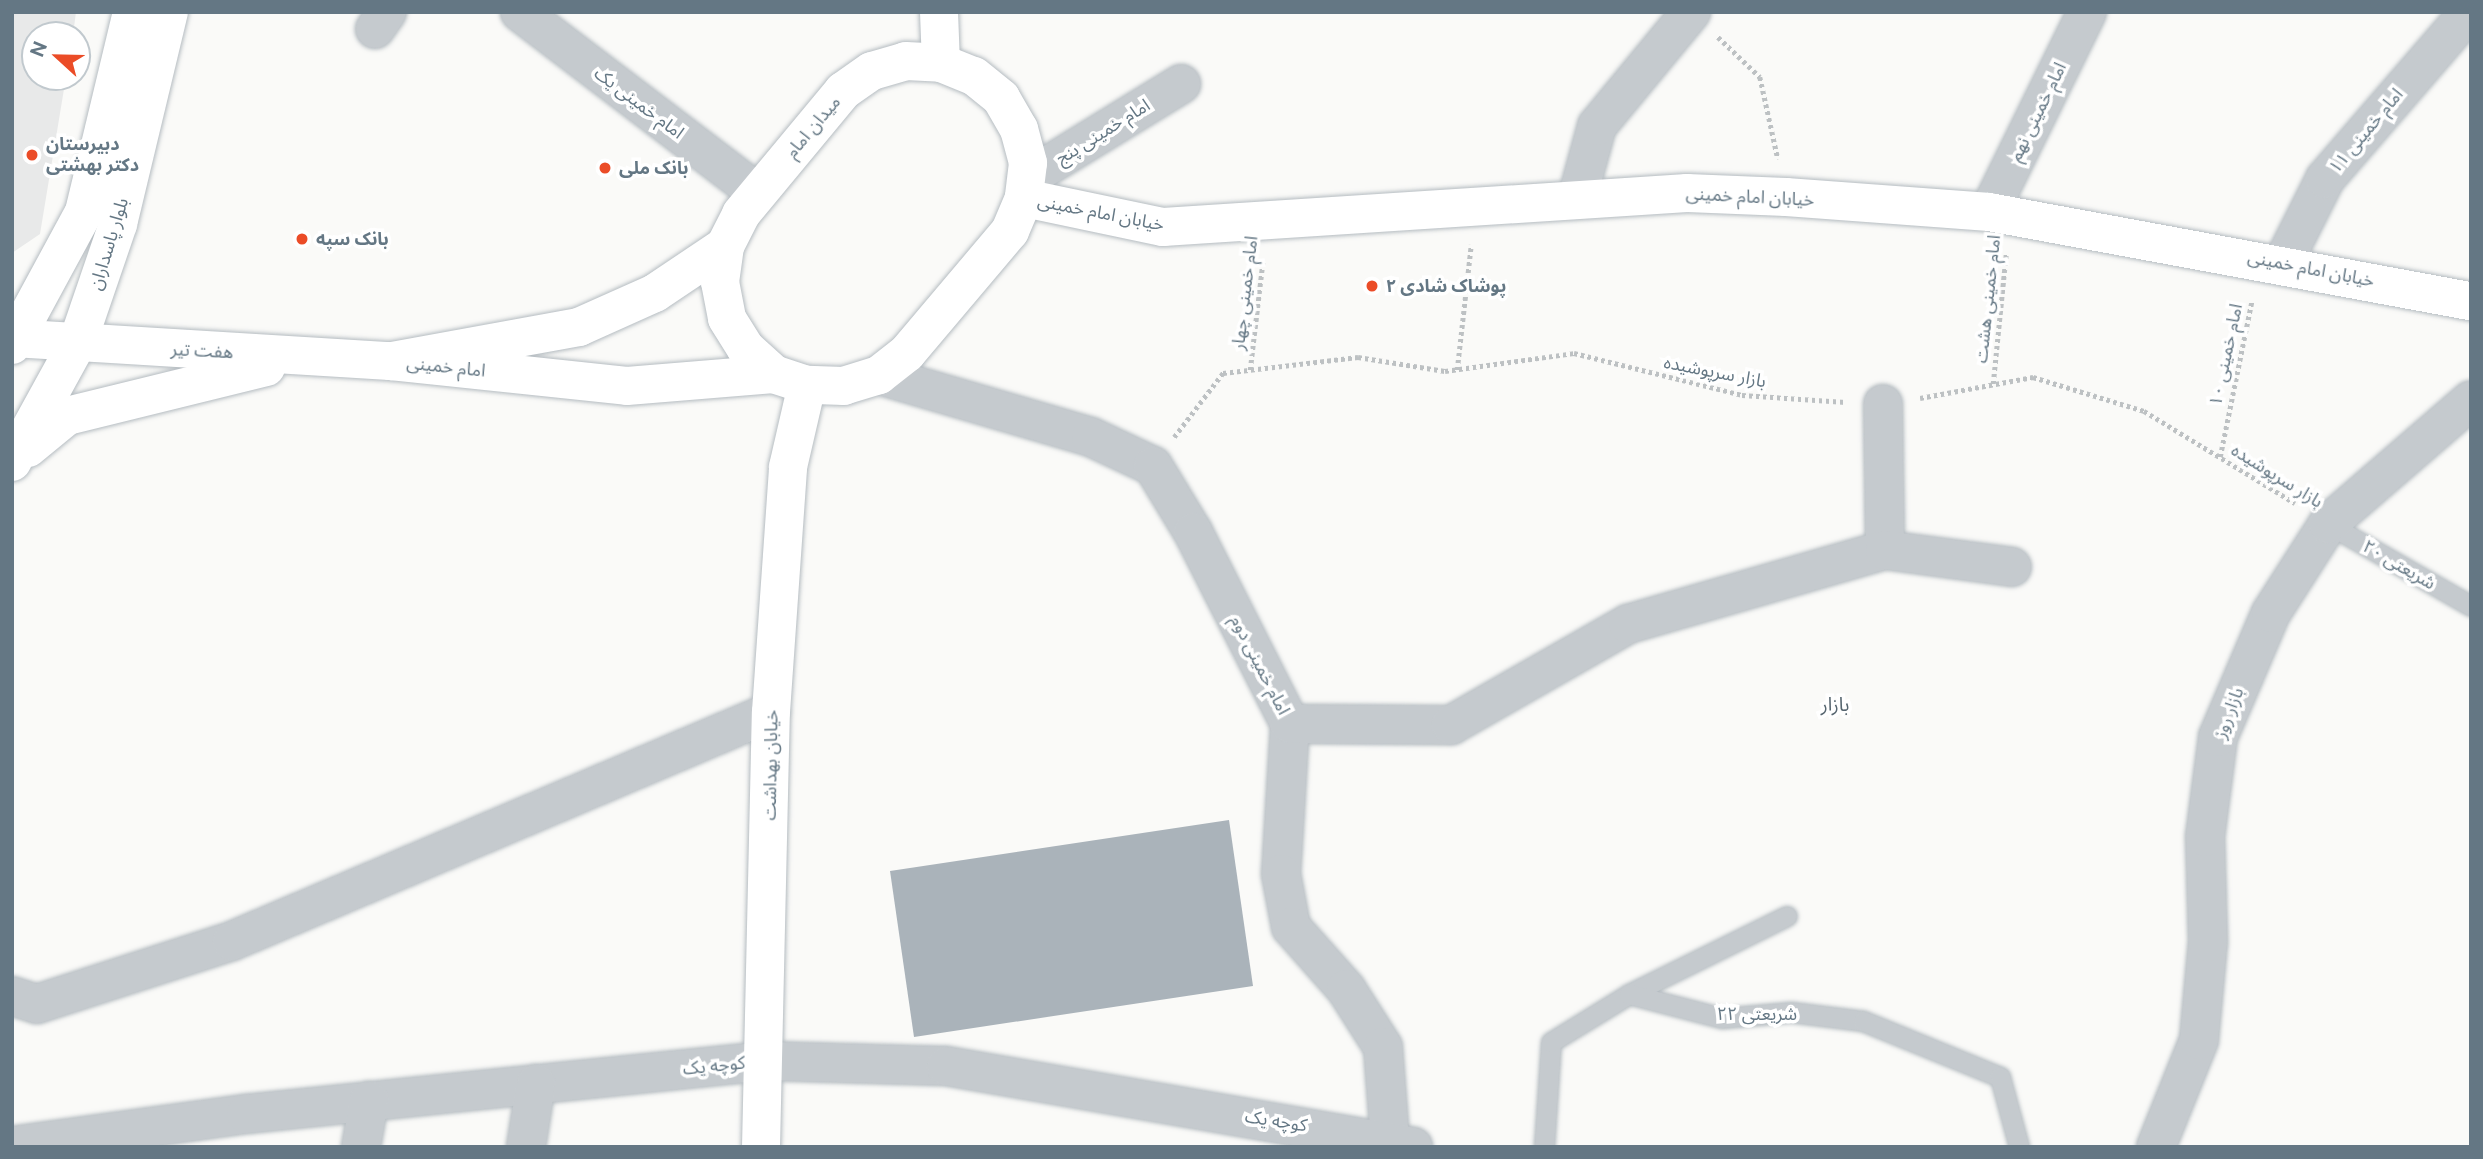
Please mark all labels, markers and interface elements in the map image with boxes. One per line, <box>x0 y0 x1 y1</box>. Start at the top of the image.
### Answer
north arrow <box>21 21 91 91</box>
text: N <box>25 38 51 60</box>
street label: امام خمینی نهم <box>2005 59 2071 165</box>
street label: امام خمینی یک <box>590 62 688 144</box>
street label: امام خمینی ۱۱ <box>2324 84 2408 178</box>
street label: میدان امام <box>781 92 845 162</box>
street label: امام خمینی پنج <box>1052 95 1154 169</box>
place label: دبیرستان دکتر بهشتی <box>46 134 139 176</box>
marker: دبیرستان دکتر بهشتی <box>24 147 40 163</box>
place label: بانک ملی <box>619 157 688 179</box>
marker: بانک ملی <box>597 160 613 176</box>
street label: خیابان امام خمینی <box>1685 183 1815 211</box>
street label: خیابان امام خمینی <box>1036 190 1166 236</box>
street label: بلوار پاسداران <box>85 195 133 293</box>
place label: بانک سپه <box>316 228 389 250</box>
marker: بانک سپه <box>294 231 310 247</box>
street label: امام خمینی هشت <box>1971 234 2005 364</box>
street label: امام خمینی چهار <box>1227 235 1263 351</box>
street label: خیابان امام خمینی <box>2246 246 2376 292</box>
place label: پوشاک شادی ۲ <box>1386 275 1506 297</box>
marker: پوشاک شادی ۲ <box>1364 278 1380 294</box>
street label: امام خمینی ۱۰ <box>2205 302 2247 408</box>
street label: هفت تیر <box>170 339 234 363</box>
street label: بازار سرپوشیده <box>1662 351 1768 393</box>
street label: امام خمینی <box>405 352 487 382</box>
street label: بازار سرپوشیده <box>2227 439 2327 513</box>
street label: شریعتی ۲۰ <box>2359 536 2439 594</box>
street label: امام خمینی دوم <box>1226 612 1294 718</box>
street label: بازار روز <box>2209 685 2249 741</box>
district label: بازار <box>1821 694 1849 716</box>
street label: خیابان بهداشت <box>759 709 783 821</box>
street label: شریعتی ۲۲ <box>1717 1003 1797 1025</box>
street label: کوچه یک <box>682 1052 746 1080</box>
street label: کوچه یک <box>1243 1105 1309 1137</box>

